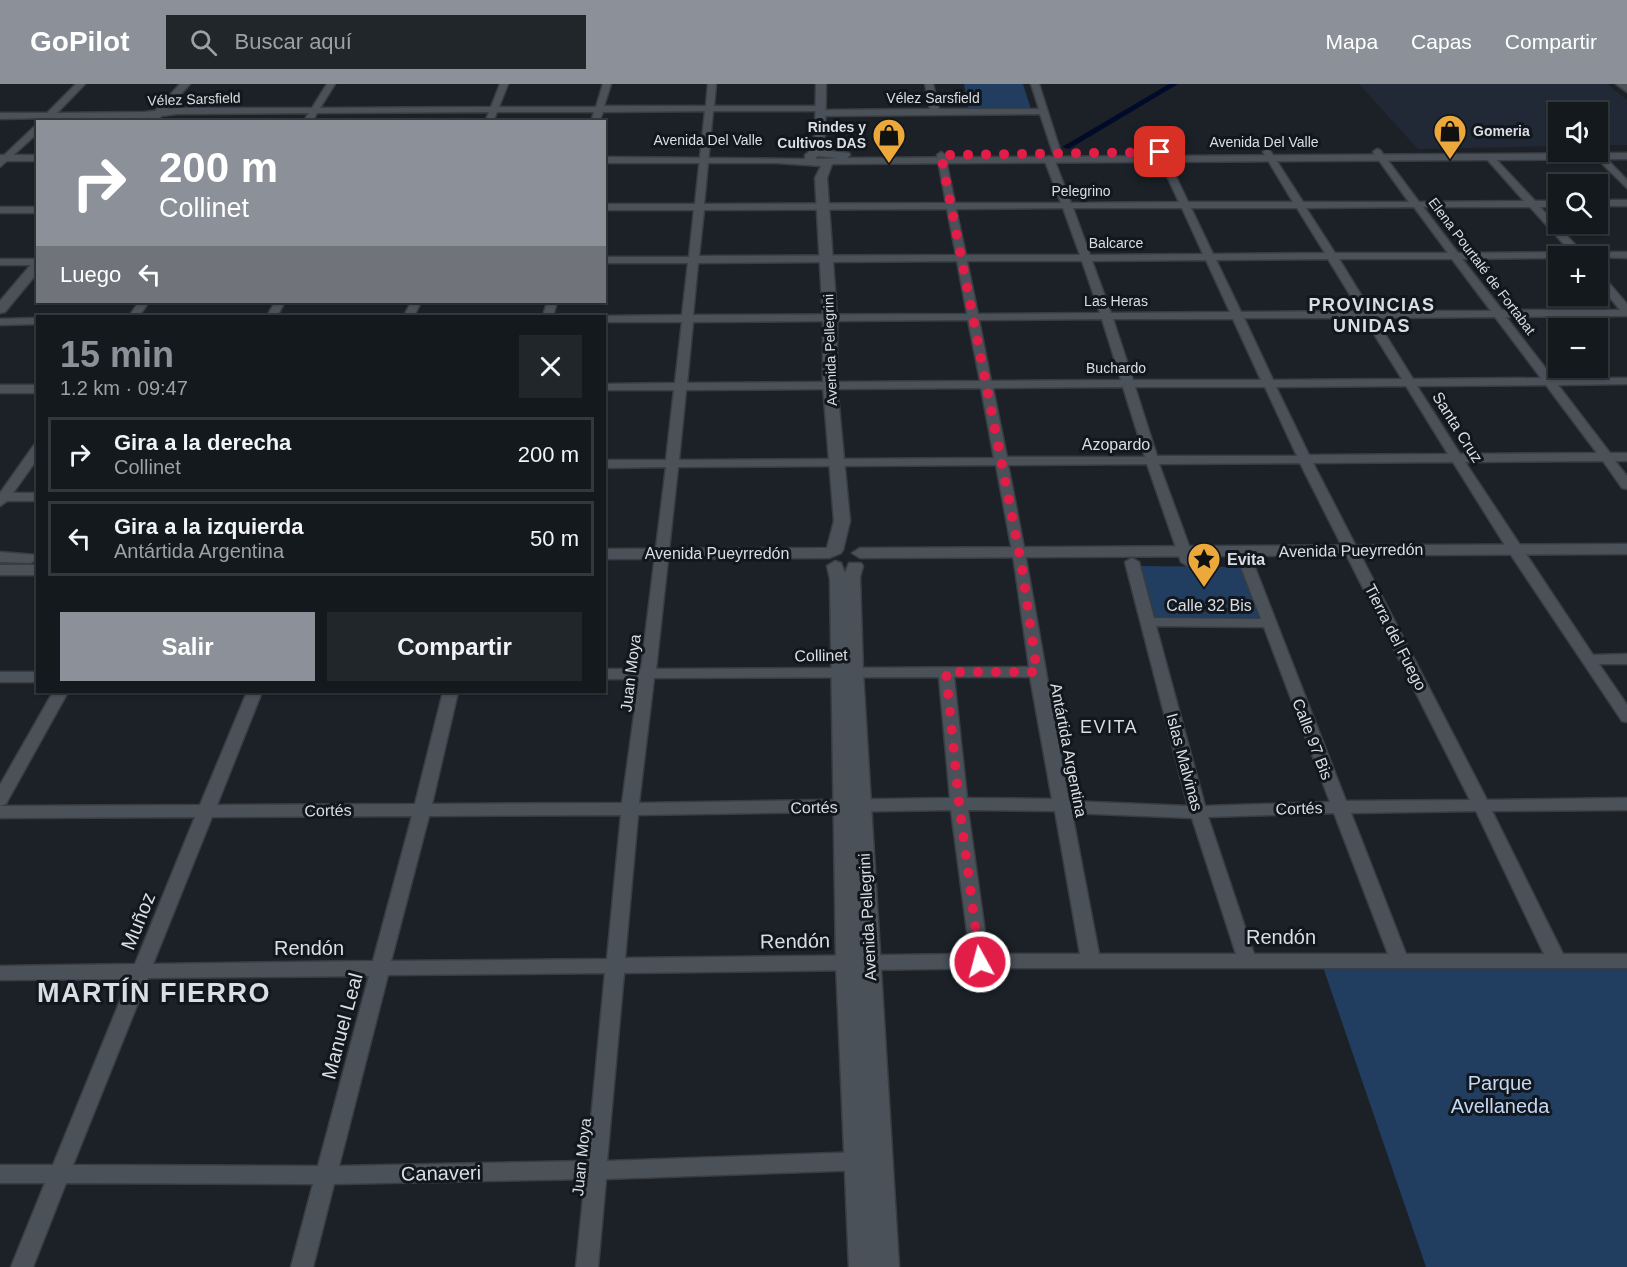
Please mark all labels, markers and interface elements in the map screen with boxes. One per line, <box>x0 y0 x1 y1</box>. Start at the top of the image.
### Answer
search box <box>166 15 586 69</box>
text: GoPilot <box>30 26 130 57</box>
icon: search <box>187 26 220 59</box>
text: Buscar aquí <box>235 29 352 54</box>
text: Mapa <box>1326 30 1378 53</box>
text: Capas <box>1411 30 1472 53</box>
text: Compartir <box>1505 30 1597 53</box>
street label: Vélez Sarsfield <box>147 89 241 109</box>
street label: Vélez Sarsfield <box>886 90 980 106</box>
map controls <box>1548 102 1608 378</box>
button: sound <box>1548 102 1608 162</box>
shop icon: Gomeria <box>1432 113 1468 160</box>
shop icon: Rindes y Cultivos DAS <box>871 117 907 164</box>
place label: Rindes y Cultivos DAS <box>777 119 866 151</box>
place label: Gomeria <box>1473 123 1530 139</box>
pin <box>1134 126 1185 177</box>
street label: Avenida Del Valle <box>653 132 763 148</box>
street label: Avenida Del Valle <box>1209 134 1319 150</box>
icon: arrive <box>1143 135 1176 168</box>
icon: right <box>60 144 138 222</box>
text: 200 m <box>159 144 278 191</box>
button: search <box>1548 174 1608 234</box>
street label: Pelegrino <box>1051 183 1111 199</box>
text: Collinet <box>159 193 249 223</box>
street label: Elena Pourtalé de Fortabat <box>1425 194 1539 338</box>
street label: Balcarce <box>1089 235 1143 251</box>
button: + <box>1548 246 1608 306</box>
icon: left <box>133 258 166 291</box>
text: Luego <box>60 262 121 287</box>
street label: Las Heras <box>1084 293 1148 309</box>
street label: Avenida Pellegrini <box>820 294 840 406</box>
district label: PROVINCIAS UNIDAS <box>1308 295 1436 336</box>
button: − <box>1548 318 1608 378</box>
text: 15 min <box>60 334 174 375</box>
button: close <box>519 335 582 398</box>
street label: Buchardo <box>1086 360 1146 376</box>
text: 1.2 km · 09:47 <box>60 377 188 399</box>
street label: Santa Cruz <box>1429 389 1486 466</box>
text: Gira a la derecha <box>114 430 291 455</box>
street label: Azopardo <box>1082 436 1150 453</box>
icon: right <box>63 438 96 471</box>
text: 200 m <box>518 442 579 467</box>
text: Collinet <box>114 456 181 478</box>
text: Gira a la izquierda <box>114 514 304 539</box>
icon: left <box>63 522 96 555</box>
text: 50 m <box>530 526 579 551</box>
text: Antártida Argentina <box>114 540 284 562</box>
place icon: Evita <box>1186 541 1222 588</box>
street label: Avenida Pueyrredón <box>1279 541 1423 560</box>
street label: Avenida Pueyrredón <box>645 545 789 562</box>
place label: Evita <box>1227 551 1265 568</box>
street label: Tierra del Fuego <box>1361 581 1430 693</box>
street label: Calle 32 Bis <box>1166 597 1252 614</box>
button: Salir <box>60 612 315 681</box>
button: Compartir <box>327 612 582 681</box>
street label: Juan Moya <box>617 633 644 713</box>
street label: Collinet <box>794 647 848 664</box>
street label: Antártida Argentina <box>1047 682 1090 819</box>
street label: Calle 97 Bis <box>1289 696 1336 782</box>
street label: Islas Malvinas <box>1163 711 1206 813</box>
district label: EVITA <box>1080 717 1138 737</box>
street label: Cortés <box>790 799 838 816</box>
street label: Cortés <box>1275 799 1323 818</box>
street label: Cortés <box>304 802 352 819</box>
street label: Avenida Pellegrini <box>856 853 879 981</box>
street label: Muñoz <box>117 889 159 953</box>
street label: Rendón <box>1246 926 1316 948</box>
street label: Rendón <box>760 929 830 953</box>
position arrow <box>948 930 1012 994</box>
street label: Rendón <box>274 937 344 959</box>
street label: Manuel Leal <box>317 971 367 1081</box>
district label: MARTÍN FIERRO <box>37 977 271 1008</box>
park label: Parque Avellaneda <box>1451 1072 1550 1117</box>
street label: Juan Moya <box>569 1117 594 1197</box>
street label: Canaveri <box>401 1161 481 1185</box>

